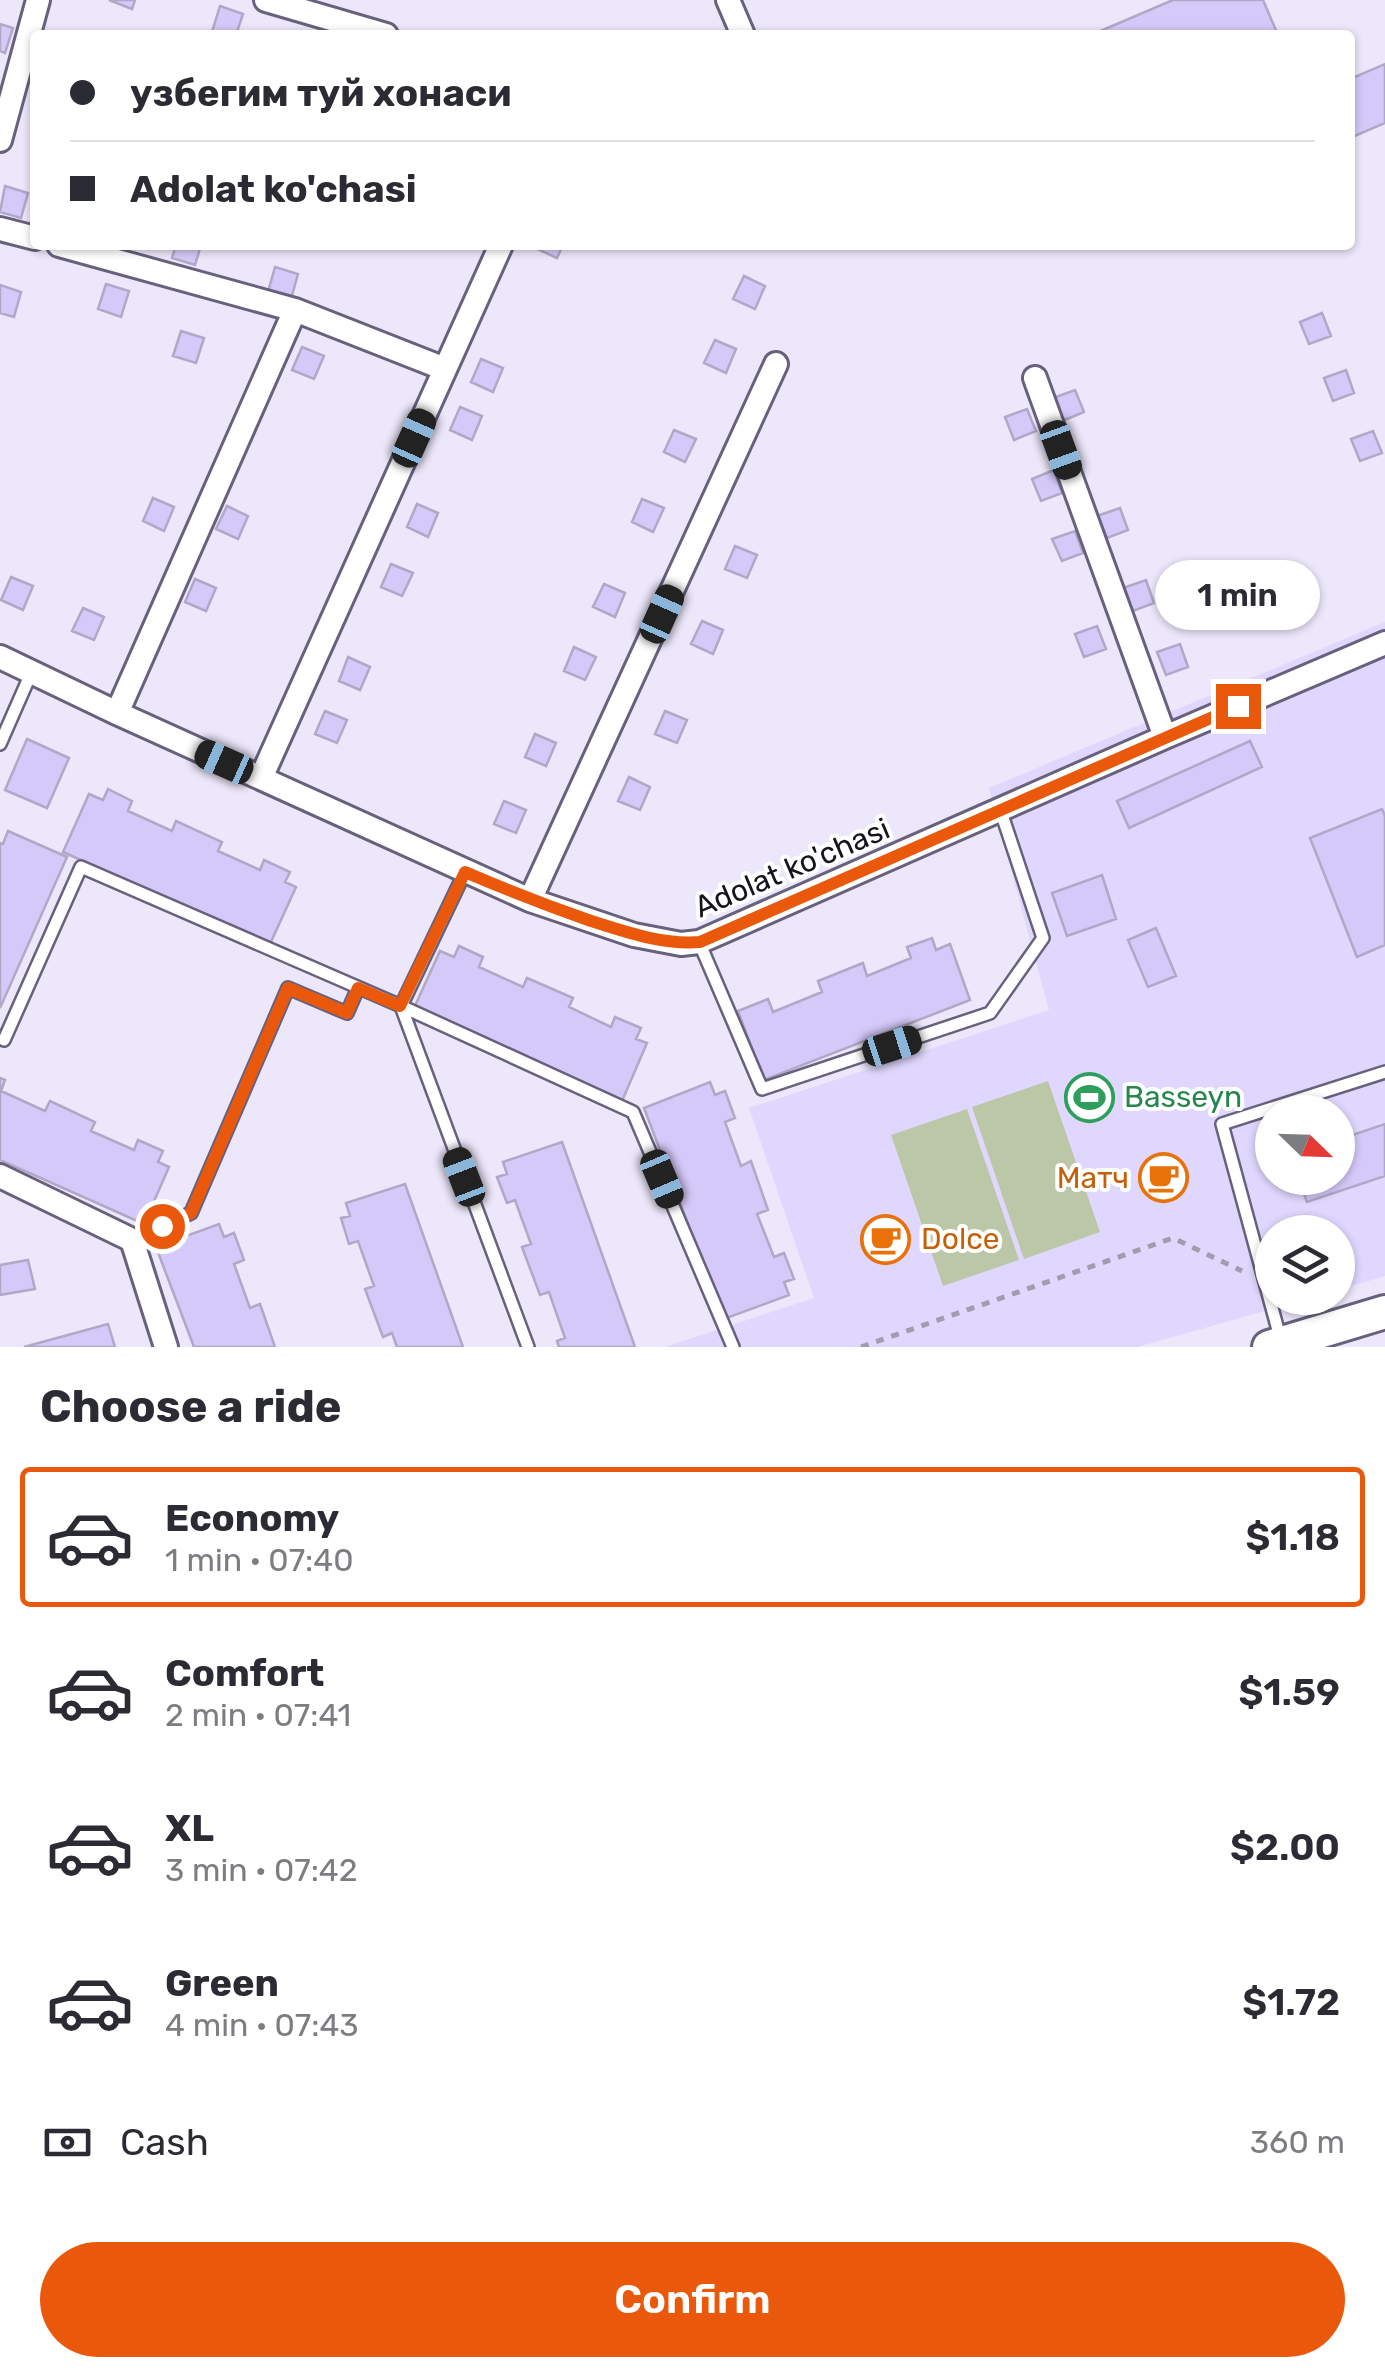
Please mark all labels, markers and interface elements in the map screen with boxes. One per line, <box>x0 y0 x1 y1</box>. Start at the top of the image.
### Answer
text: узбегим туй хонаси <box>130 70 512 116</box>
text: Adolat ko'chasi <box>130 166 417 212</box>
car <box>388 404 440 472</box>
car <box>1037 417 1085 483</box>
callout: 1 min <box>1156 561 1320 631</box>
text: 1 min <box>1197 576 1278 614</box>
car <box>636 580 688 648</box>
route end <box>1216 684 1261 729</box>
car <box>190 736 258 788</box>
street label: Adolat ko'chasi <box>689 811 895 925</box>
car <box>859 1022 925 1070</box>
sports icon: Basseyn <box>1063 1071 1115 1123</box>
place label: Basseyn <box>1124 1079 1242 1115</box>
north arrow <box>1255 1095 1355 1195</box>
map controls <box>1255 1095 1355 1315</box>
car <box>439 1144 489 1210</box>
car <box>636 1146 688 1212</box>
cafe icon: Матч <box>1138 1152 1190 1204</box>
place label: Матч <box>1057 1160 1129 1196</box>
route start <box>140 1204 185 1249</box>
cafe icon: Dolce <box>860 1213 912 1265</box>
button: layers <box>1255 1215 1355 1315</box>
place label: Dolce <box>921 1221 1000 1257</box>
text: Choose a ride <box>40 1380 342 1433</box>
icon: car <box>45 1492 135 1582</box>
text: Economy <box>165 1495 339 1541</box>
text: $1.18 <box>1245 1514 1340 1560</box>
text: 1 min · 07:40 <box>165 1541 353 1579</box>
icon: car <box>45 1647 135 1737</box>
text: Comfort <box>165 1650 324 1696</box>
text: $1.59 <box>1239 1669 1340 1715</box>
text: 2 min · 07:41 <box>165 1696 351 1734</box>
icon: car <box>45 1802 135 1892</box>
text: XL <box>165 1805 214 1851</box>
text: $2.00 <box>1230 1824 1340 1870</box>
text: 3 min · 07:42 <box>165 1851 357 1889</box>
icon: car <box>45 1957 135 2047</box>
text: Green <box>165 1960 279 2006</box>
text: $1.72 <box>1242 1979 1340 2025</box>
text: 4 min · 07:43 <box>165 2006 359 2044</box>
icon: cash <box>40 2115 95 2170</box>
text: Cash <box>120 2119 209 2165</box>
text: 360 m <box>1250 2123 1345 2161</box>
button: Confirm <box>40 2242 1345 2357</box>

